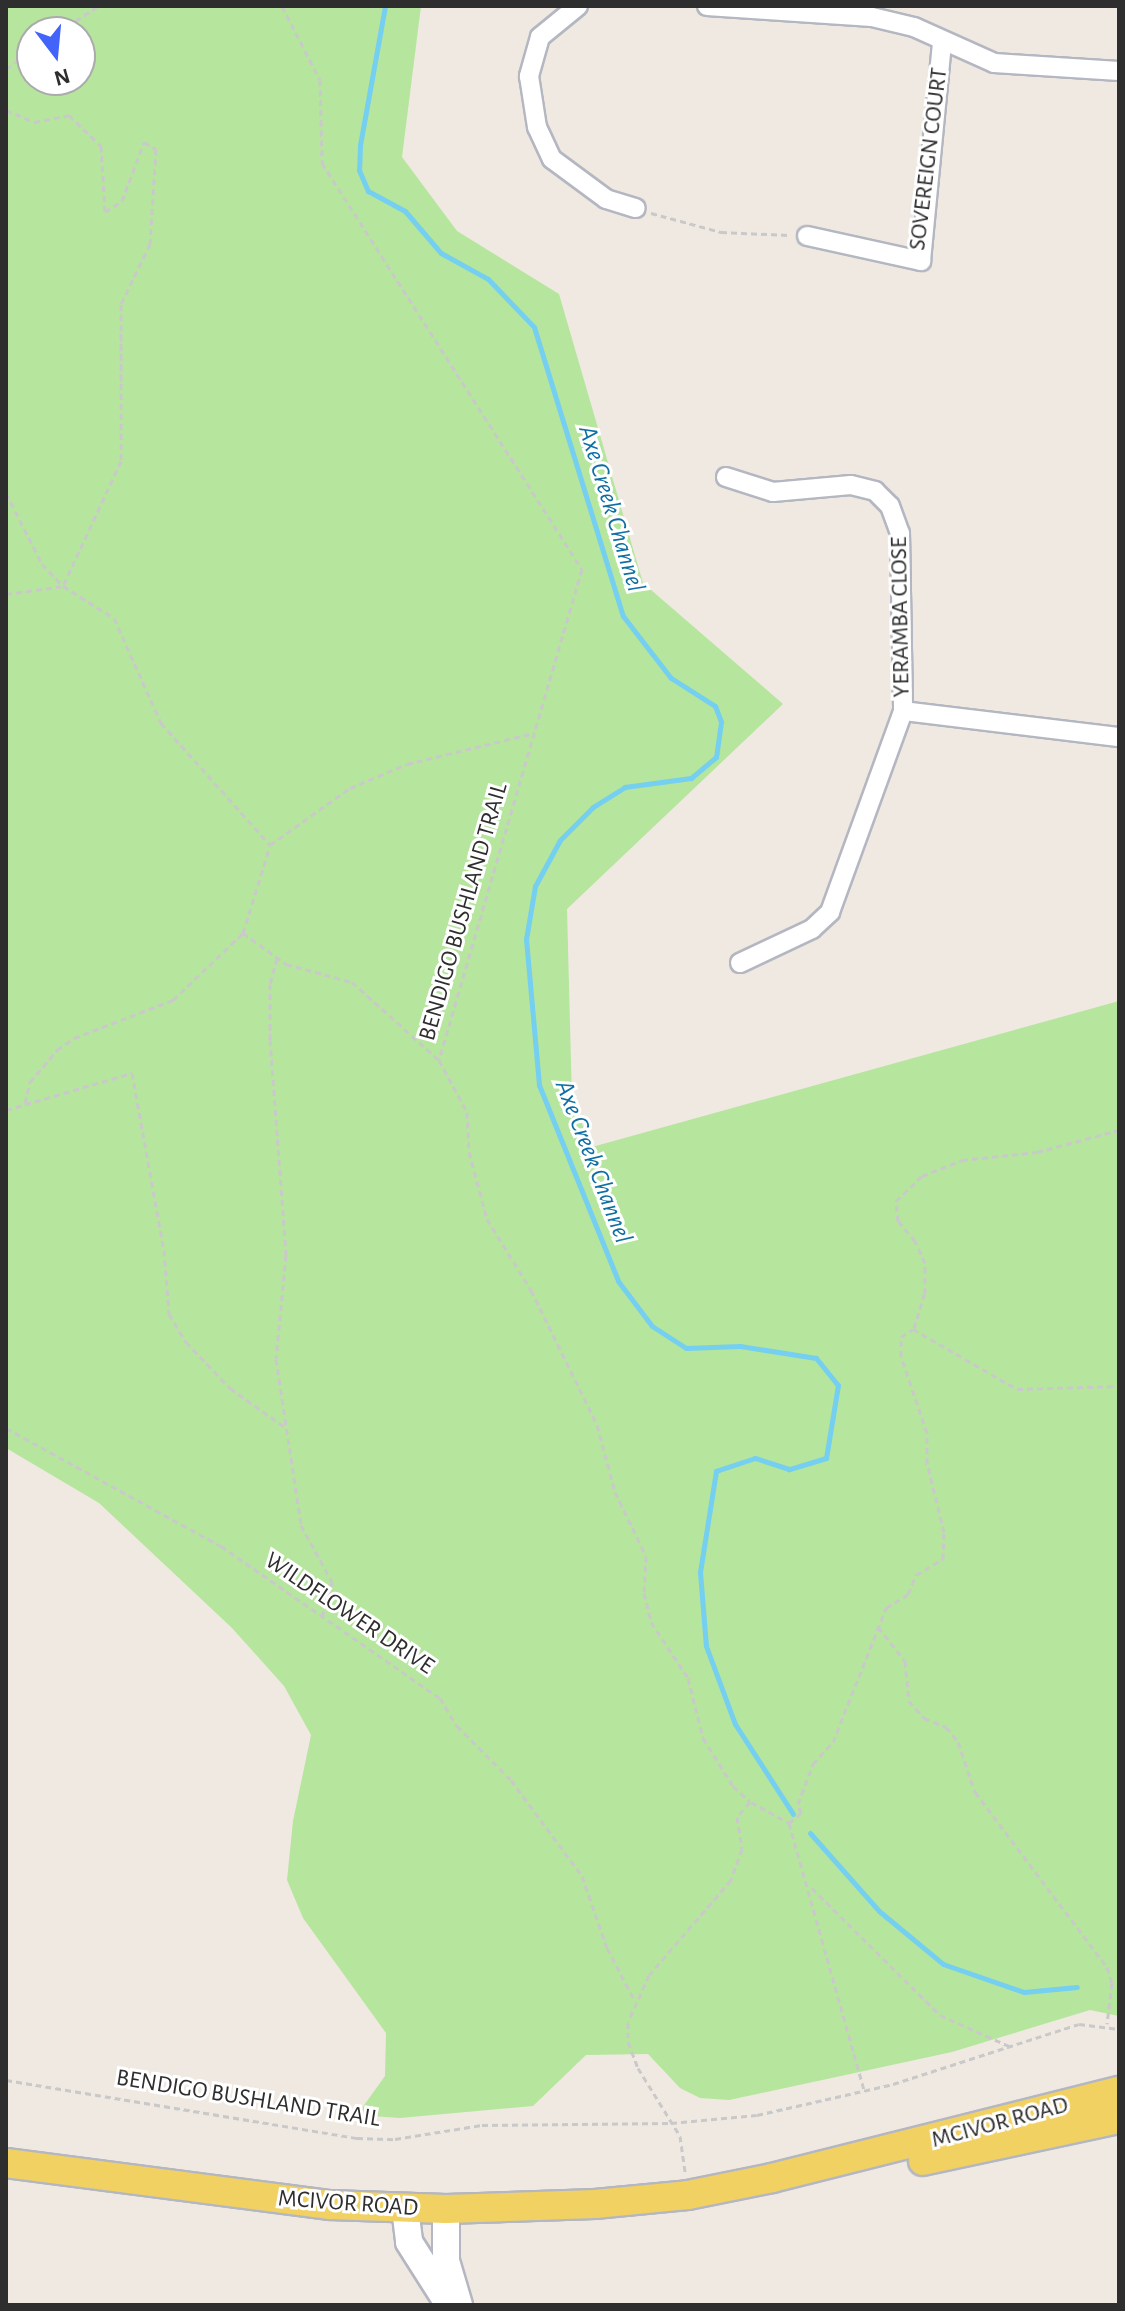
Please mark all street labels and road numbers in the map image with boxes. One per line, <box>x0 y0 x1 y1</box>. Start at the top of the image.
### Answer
street label: SOVEREIGN COURT <box>904 66 954 252</box>
street label: YERAMBA CLOSE <box>885 536 917 698</box>
street label: BENDIGO BUSHLAND TRAIL <box>413 780 515 1044</box>
street label: WILDFLOWER DRIVE <box>259 1547 439 1681</box>
street label: BENDIGO BUSHLAND TRAIL <box>114 2064 382 2134</box>
street label: MCIVOR ROAD <box>928 2091 1072 2155</box>
street label: MCIVOR ROAD <box>277 2185 419 2223</box>

